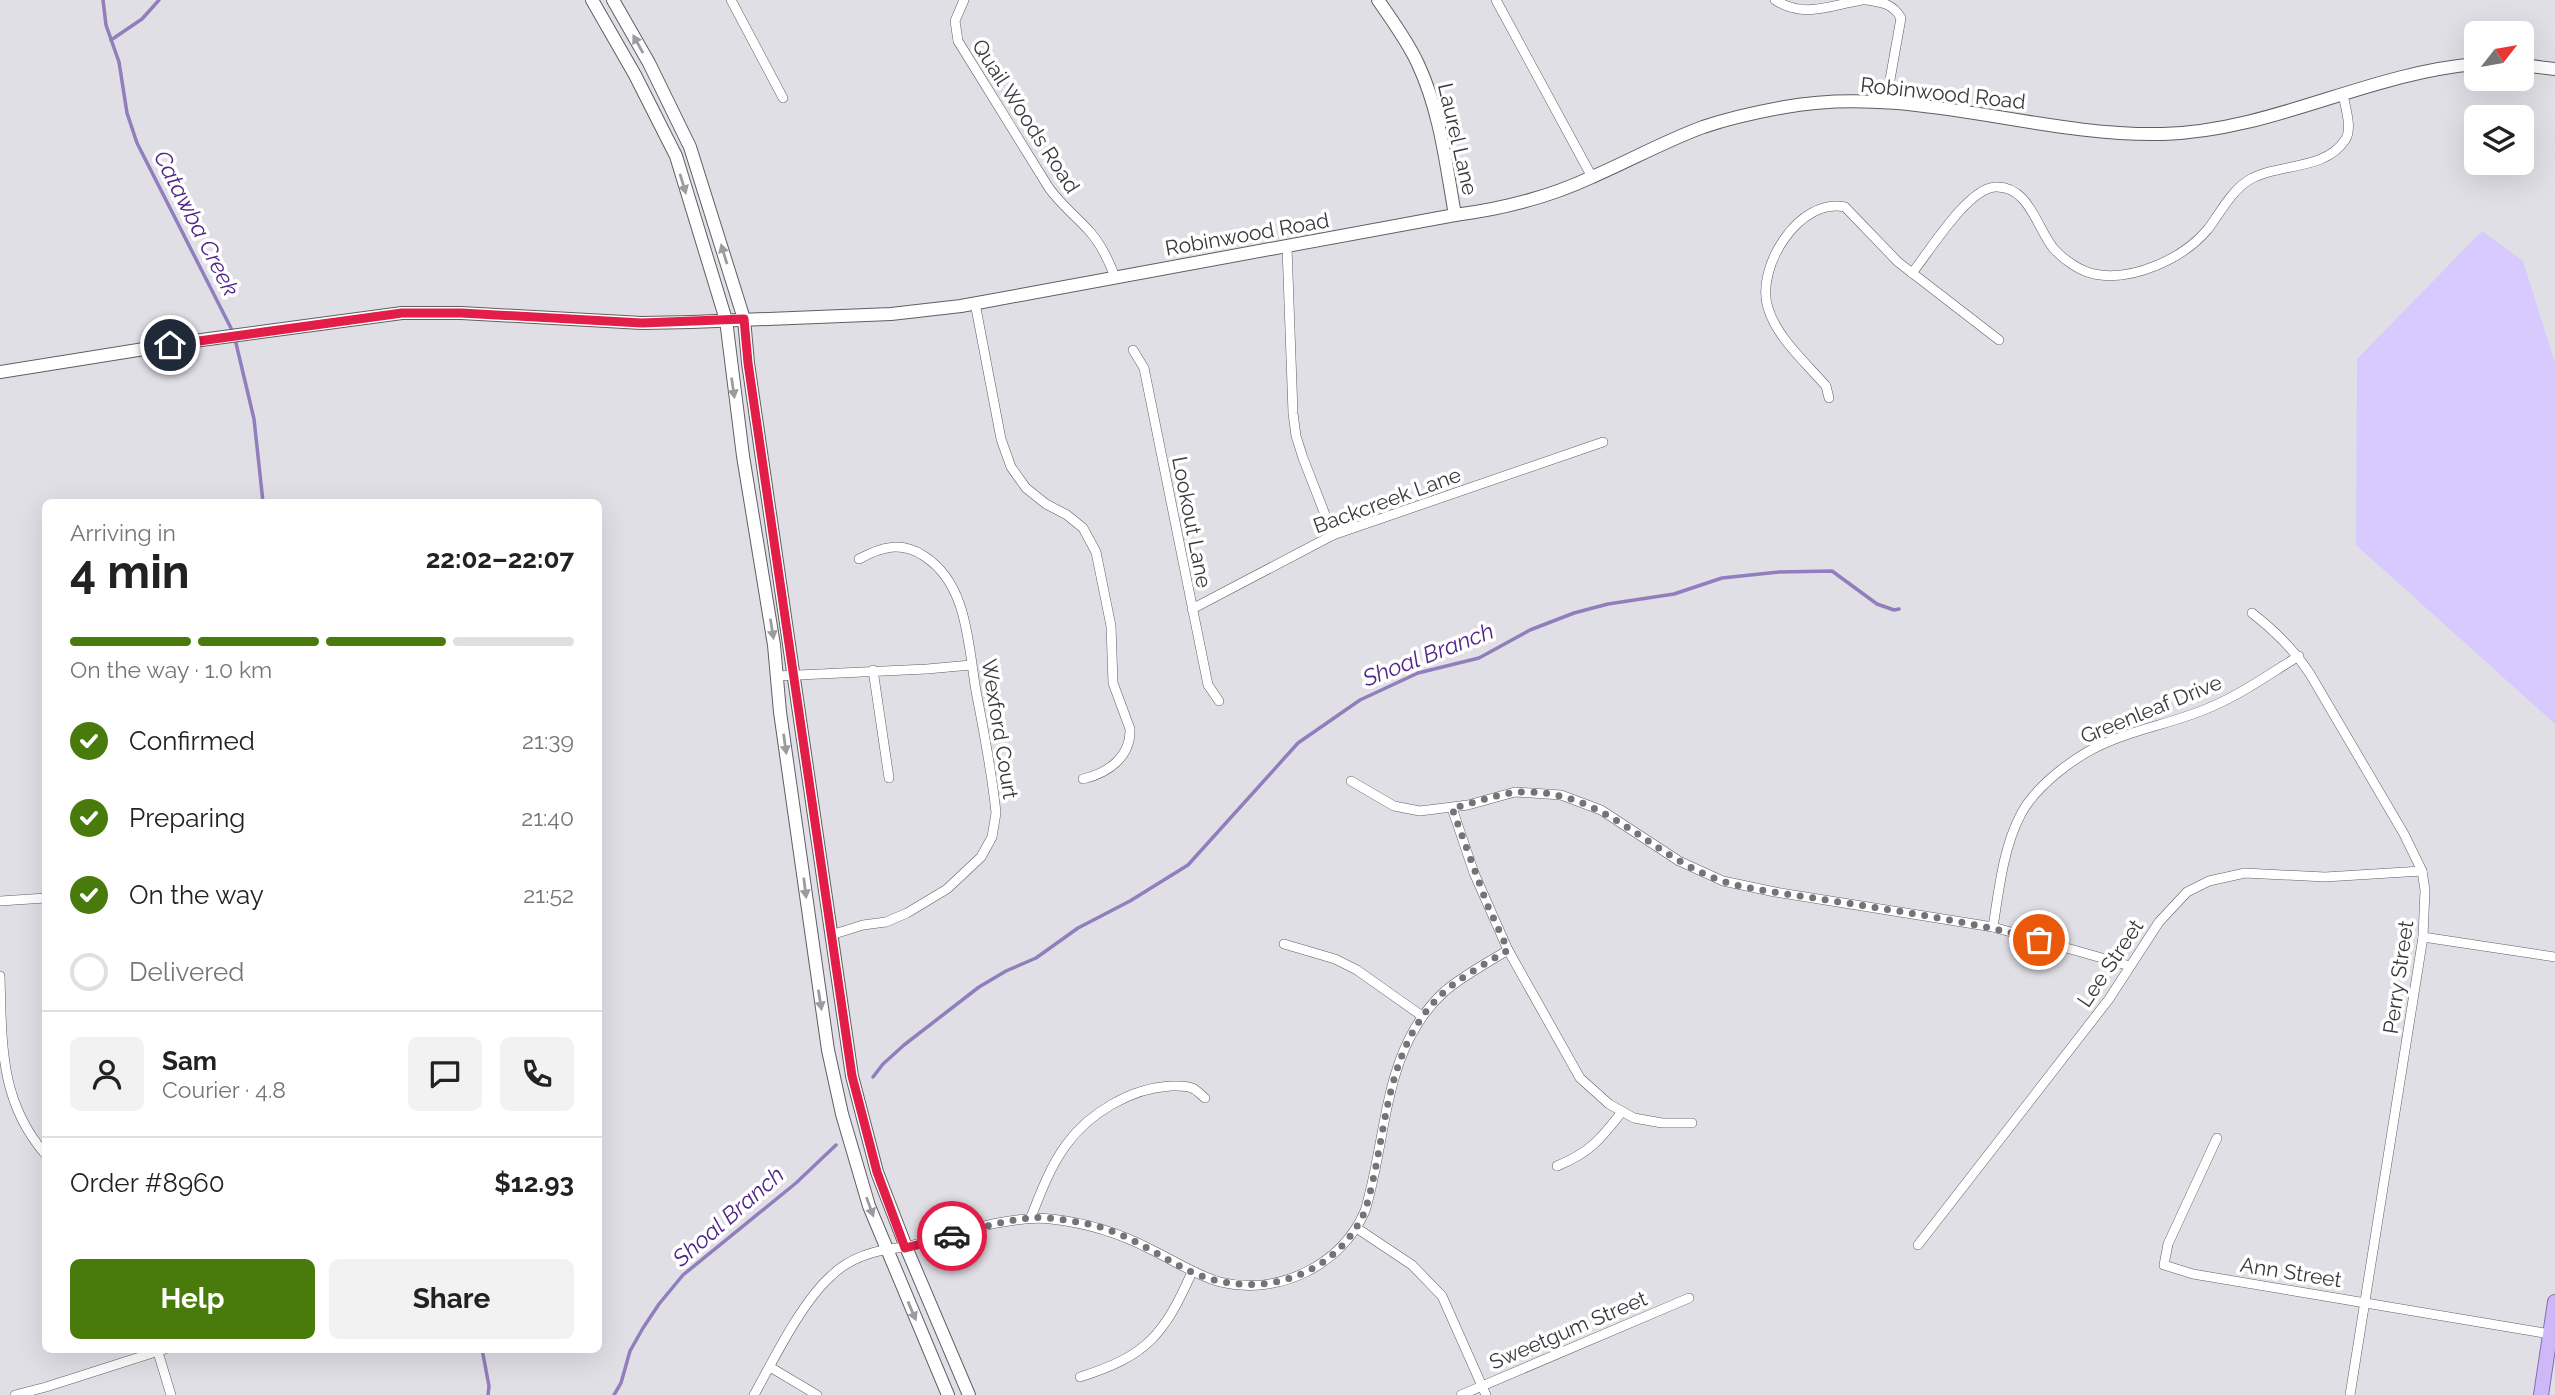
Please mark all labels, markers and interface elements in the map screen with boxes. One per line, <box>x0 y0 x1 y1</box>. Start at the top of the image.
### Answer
north arrow <box>2464 21 2534 91</box>
map controls <box>2464 21 2534 175</box>
one-way arrow <box>632 34 644 53</box>
street label: Quail Woods Road <box>967 34 1085 198</box>
street label: Robinwood Road <box>1859 72 2027 114</box>
street label: Laurel Lane <box>1433 81 1483 197</box>
button: layers <box>2464 105 2534 175</box>
water label: Catawba Creek <box>149 146 245 300</box>
one-way arrow <box>678 174 689 195</box>
street label: Robinwood Road <box>1163 207 1331 261</box>
one-way arrow <box>718 243 728 264</box>
pin <box>140 315 200 375</box>
icon: home <box>151 326 189 364</box>
one-way arrow <box>728 377 739 399</box>
street label: Lookout Lane <box>1167 454 1217 590</box>
street label: Backcreek Lane <box>1310 462 1464 538</box>
text: Arriving in <box>70 519 176 546</box>
text: 22:02–22:07 <box>426 544 574 574</box>
text: 4 min <box>70 545 190 599</box>
water label: Shoal Branch <box>1358 617 1497 692</box>
one-way arrow <box>767 618 778 640</box>
text: On the way · 1.0 km <box>70 656 272 683</box>
street label: Wexford Court <box>977 657 1023 801</box>
street label: Greenleaf Drive <box>2077 669 2225 749</box>
icon: check <box>70 722 108 760</box>
text: Confirmed <box>129 726 255 756</box>
text: 21:39 <box>522 727 574 754</box>
one-way arrow <box>779 733 790 755</box>
icon: check <box>70 799 108 837</box>
text: Preparing <box>129 803 245 833</box>
text: 21:40 <box>521 804 574 831</box>
icon: check <box>70 876 108 914</box>
one-way arrow <box>799 877 810 899</box>
text: On the way <box>129 880 264 910</box>
text: 21:52 <box>523 881 574 908</box>
pin <box>2009 910 2069 970</box>
street label: Lee Street <box>2072 914 2148 1012</box>
street label: Perry Street <box>2378 919 2418 1035</box>
icon: bag <box>2020 921 2058 959</box>
text: Delivered <box>129 957 244 987</box>
one-way arrow <box>815 989 826 1011</box>
button: person <box>70 1037 144 1111</box>
button: chat <box>408 1037 482 1111</box>
button: phone <box>500 1037 574 1111</box>
text: Sam <box>162 1046 217 1076</box>
text: Courier · 4.8 <box>162 1076 286 1103</box>
water label: Shoal Branch <box>666 1160 789 1272</box>
text: Order #8960 <box>70 1168 225 1198</box>
text: $12.93 <box>494 1168 574 1198</box>
one-way arrow <box>865 1196 876 1217</box>
courier <box>917 1201 987 1271</box>
icon: car <box>933 1217 971 1255</box>
street label: Ann Street <box>2239 1252 2343 1292</box>
button: Help <box>70 1259 315 1339</box>
button: Share <box>329 1259 574 1339</box>
street label: Sweetgum Street <box>1485 1286 1651 1374</box>
one-way arrow <box>907 1301 918 1322</box>

